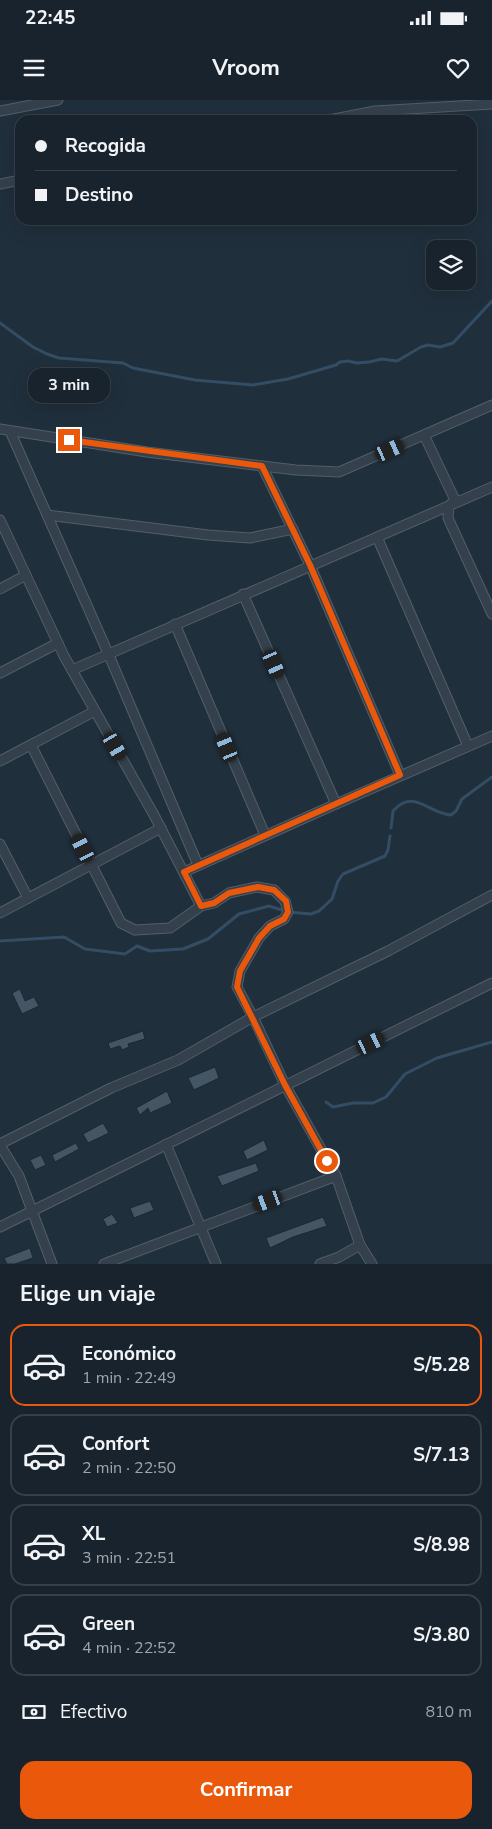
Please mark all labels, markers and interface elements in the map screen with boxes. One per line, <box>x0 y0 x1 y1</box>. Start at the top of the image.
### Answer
text: 22:45 <box>25 5 75 31</box>
text: Vroom <box>212 53 280 83</box>
icon: menu <box>20 54 48 82</box>
icon: heart <box>444 54 472 82</box>
text: Recogida <box>65 133 146 159</box>
text: Destino <box>65 182 133 208</box>
map controls <box>426 240 476 290</box>
button: layers <box>426 240 476 290</box>
callout: 3 min <box>28 368 110 402</box>
text: 3 min <box>48 374 90 396</box>
route end <box>58 429 80 451</box>
car <box>373 437 406 463</box>
car <box>261 647 286 681</box>
car <box>101 729 128 763</box>
car <box>214 730 239 764</box>
car <box>69 831 96 865</box>
car <box>354 1030 387 1056</box>
route start <box>316 1150 338 1172</box>
car <box>251 1189 284 1213</box>
text: Elige un viaje <box>20 1279 155 1309</box>
text: Económico <box>82 1341 176 1367</box>
icon: car <box>22 1343 67 1388</box>
text: S/5.28 <box>413 1352 470 1378</box>
text: 1 min · 22:49 <box>82 1367 176 1389</box>
text: Confort <box>82 1431 149 1457</box>
icon: car <box>22 1433 67 1478</box>
text: S/7.13 <box>413 1442 470 1468</box>
text: 2 min · 22:50 <box>82 1457 176 1479</box>
text: XL <box>82 1521 105 1547</box>
icon: car <box>22 1523 67 1568</box>
text: S/8.98 <box>413 1532 470 1558</box>
text: 3 min · 22:51 <box>82 1547 176 1569</box>
text: Green <box>82 1611 135 1637</box>
icon: car <box>22 1613 67 1658</box>
text: S/3.80 <box>413 1622 470 1648</box>
text: 4 min · 22:52 <box>82 1637 176 1659</box>
icon: cash <box>20 1698 48 1726</box>
text: Efectivo <box>60 1699 127 1725</box>
text: 810 m <box>425 1701 472 1723</box>
button: Confirmar <box>20 1761 472 1819</box>

